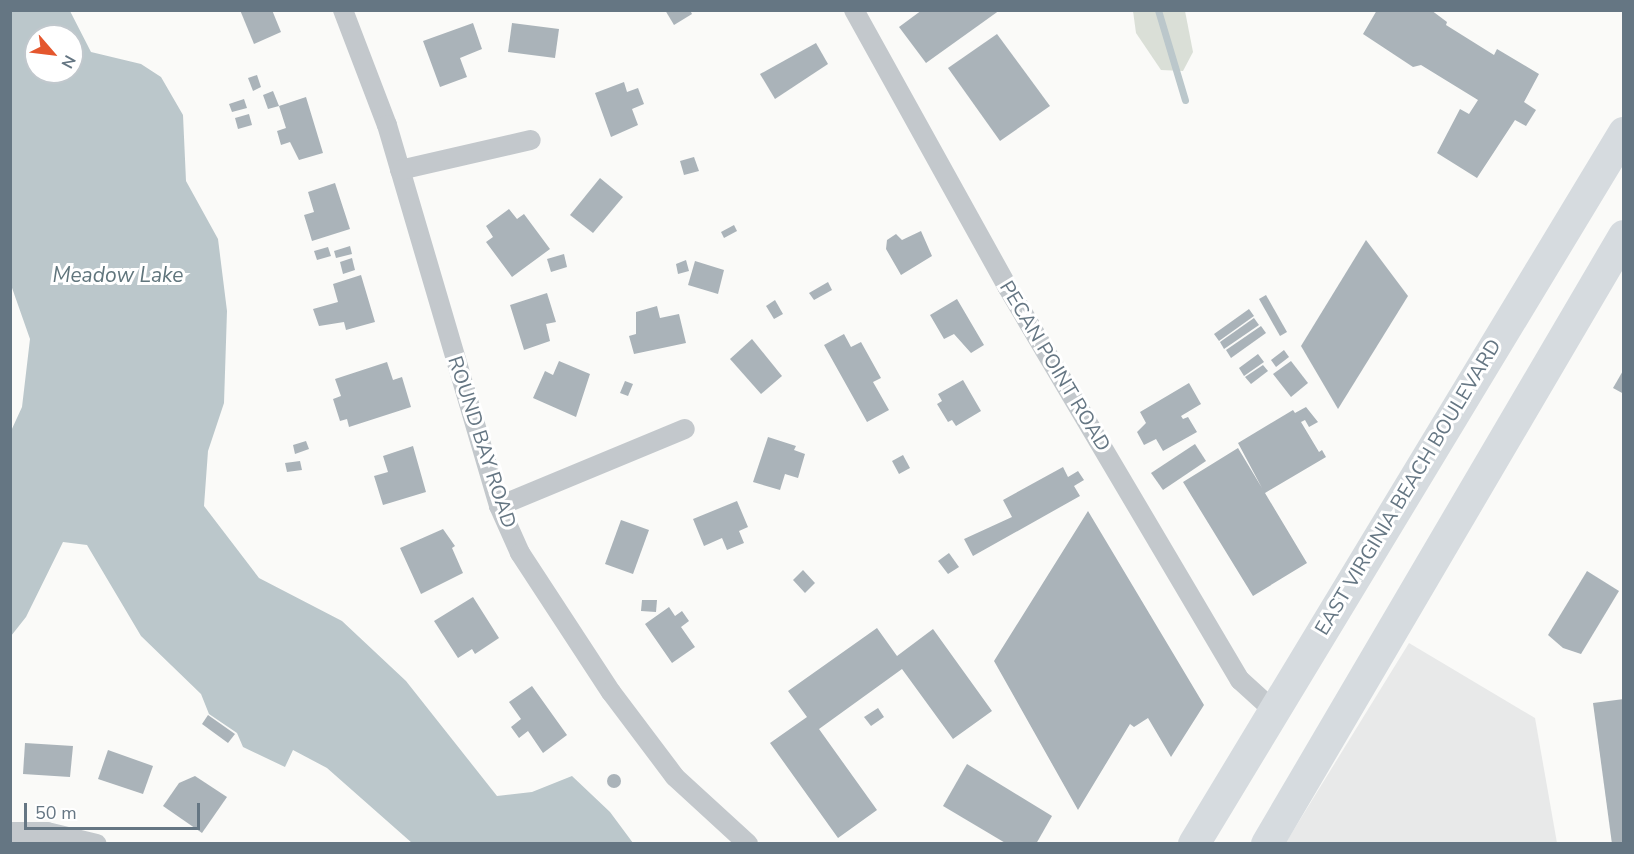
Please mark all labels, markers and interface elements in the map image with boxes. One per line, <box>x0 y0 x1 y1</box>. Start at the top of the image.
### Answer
north arrow <box>24 24 84 84</box>
text: N <box>56 51 81 72</box>
water label: Meadow Lake <box>52 262 184 288</box>
street label: PECAN POINT ROAD <box>995 276 1115 456</box>
street label: EAST VIRGINIA BEACH BOULEVARD <box>1310 335 1506 639</box>
street label: ROUND BAY ROAD <box>443 353 521 531</box>
scale bar <box>27 791 202 829</box>
text: 50 m <box>35 801 77 825</box>

